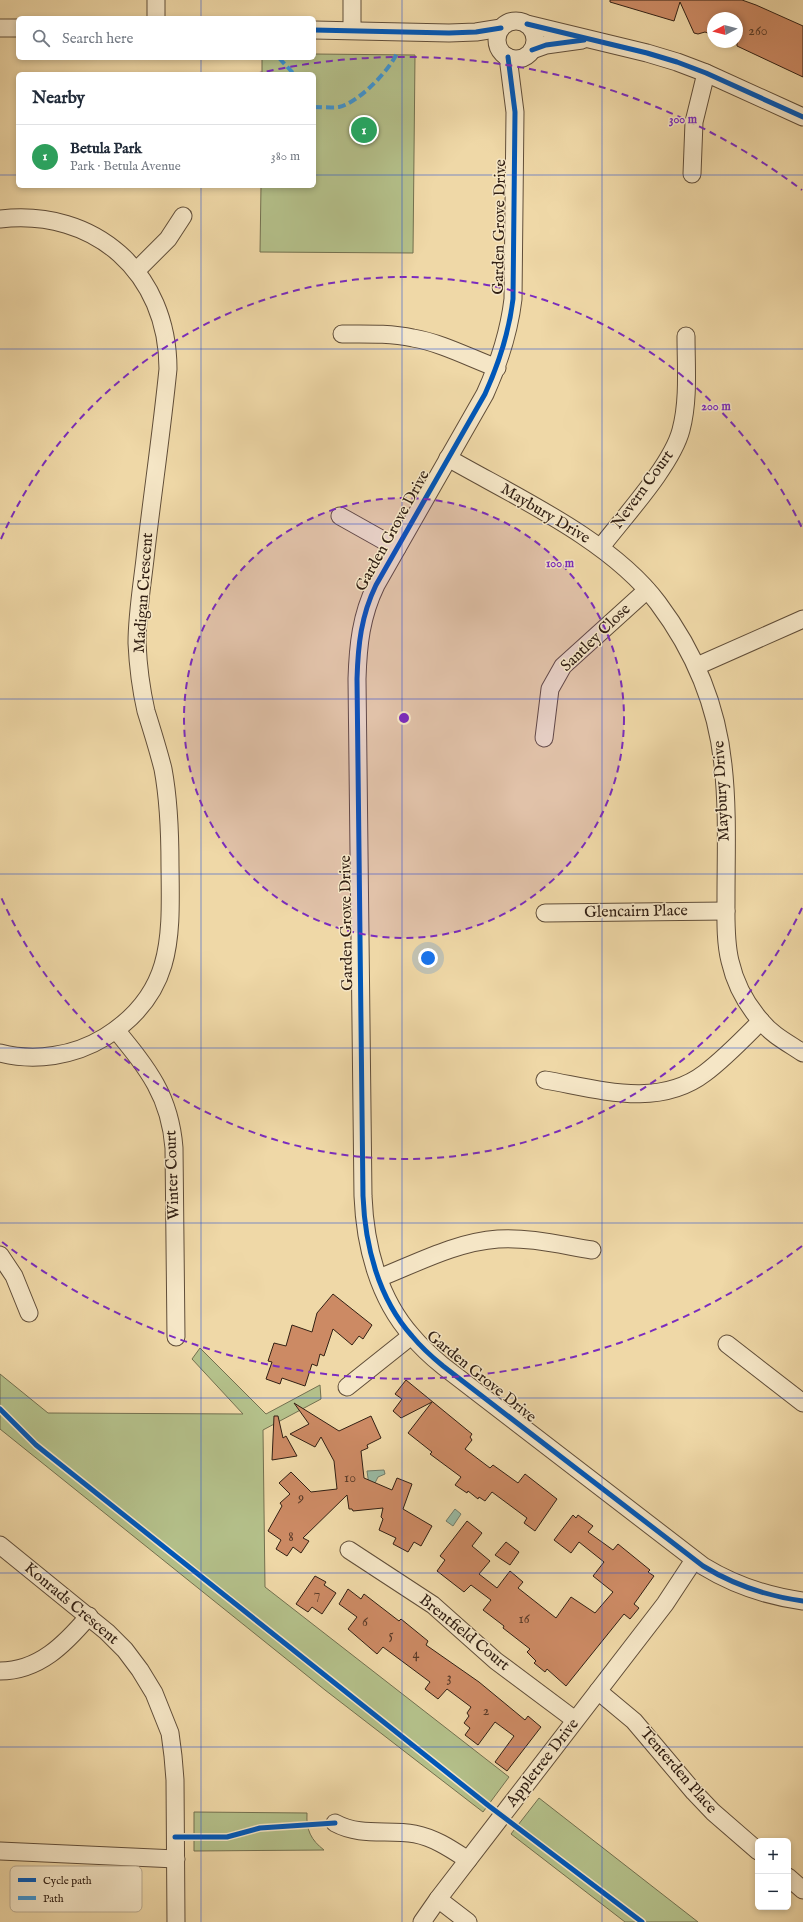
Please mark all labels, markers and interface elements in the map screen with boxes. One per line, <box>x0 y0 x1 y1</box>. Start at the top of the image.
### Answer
north arrow <box>707 12 743 48</box>
search box <box>16 16 316 60</box>
house number: 260 <box>748 22 768 40</box>
icon: search <box>30 27 52 49</box>
text: Search here <box>62 29 133 48</box>
text: Nearby <box>32 88 85 109</box>
text: 300 m <box>669 112 698 127</box>
pin: 1 <box>351 115 377 145</box>
text: Betula Park <box>70 139 142 158</box>
text: 1 <box>43 148 47 165</box>
text: 380 m <box>271 148 300 165</box>
text: Park · Betula Avenue <box>70 158 181 175</box>
street label: Garden Grove Drive <box>489 159 511 295</box>
text: 200 m <box>701 399 731 414</box>
street label: Nevern Court <box>608 446 679 533</box>
street label: Garden Grove Drive <box>351 467 435 595</box>
street label: Maybury Drive <box>497 479 593 549</box>
street label: Madigan Crescent <box>130 532 158 654</box>
text: 100 m <box>546 556 575 571</box>
street label: Santley Close <box>557 600 635 676</box>
centre of rings <box>397 711 411 725</box>
street label: Maybury Drive <box>709 740 735 842</box>
street label: Garden Grove Drive <box>336 855 358 991</box>
street label: Glencairn Place <box>584 901 688 923</box>
your location <box>418 948 438 968</box>
street label: Winter Court <box>161 1129 185 1220</box>
street label: Garden Grove Drive <box>422 1327 540 1427</box>
house number: 10 <box>344 1469 356 1487</box>
house number: 9 <box>297 1489 304 1507</box>
house number: 8 <box>288 1528 294 1546</box>
street label: Konrads Crescent <box>20 1559 123 1650</box>
house number: 7 <box>314 1585 320 1603</box>
street label: Brentfield Court <box>415 1590 514 1676</box>
house number: 16 <box>518 1610 531 1628</box>
house number: 6 <box>362 1613 369 1631</box>
house number: 5 <box>388 1626 394 1644</box>
house number: 4 <box>413 1645 420 1663</box>
house number: 3 <box>446 1669 452 1687</box>
house number: 2 <box>483 1702 490 1720</box>
street label: Appletree Drive <box>502 1715 584 1812</box>
street label: Tenterden Place <box>635 1724 721 1818</box>
map controls <box>755 1838 791 1910</box>
button: + <box>755 1838 791 1874</box>
legend <box>10 1866 142 1912</box>
text: Cycle path <box>43 1874 92 1888</box>
button: − <box>755 1874 791 1910</box>
text: Path <box>43 1892 64 1906</box>

